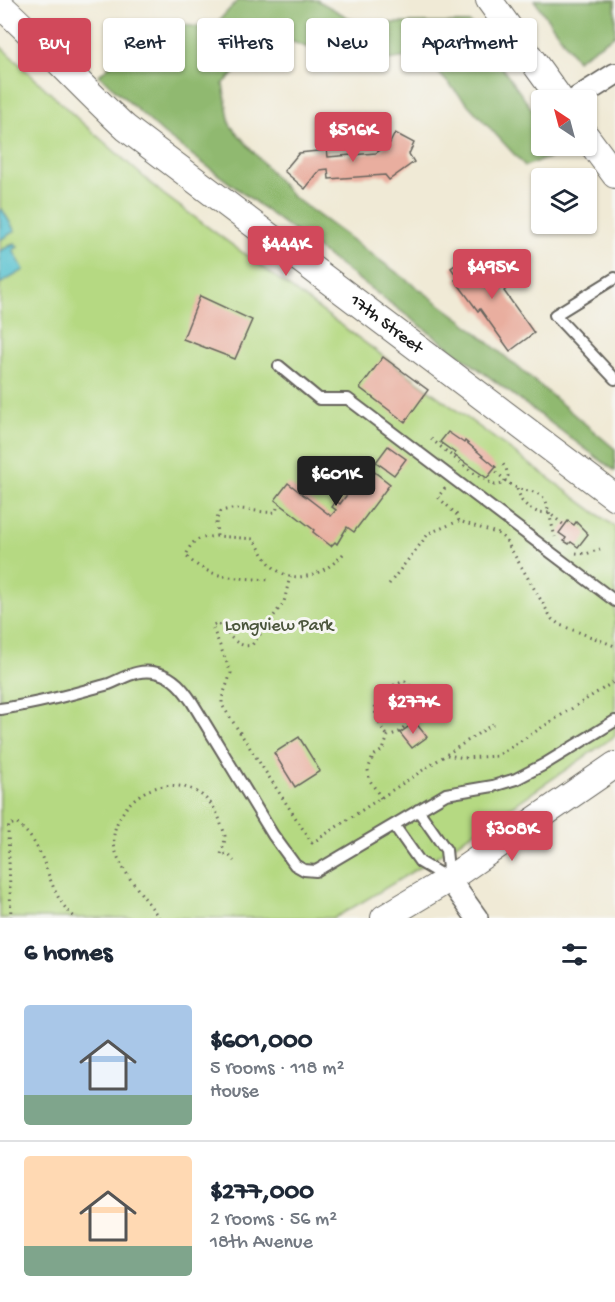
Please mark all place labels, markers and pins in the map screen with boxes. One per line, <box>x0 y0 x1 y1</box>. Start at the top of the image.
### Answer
pin: $516K <box>311 112 395 163</box>
pin: $444K <box>244 226 328 277</box>
pin: $495K <box>450 249 534 300</box>
pin: $601K <box>294 456 378 507</box>
pin: $277K <box>371 684 455 735</box>
pin: $308K <box>470 811 554 862</box>

